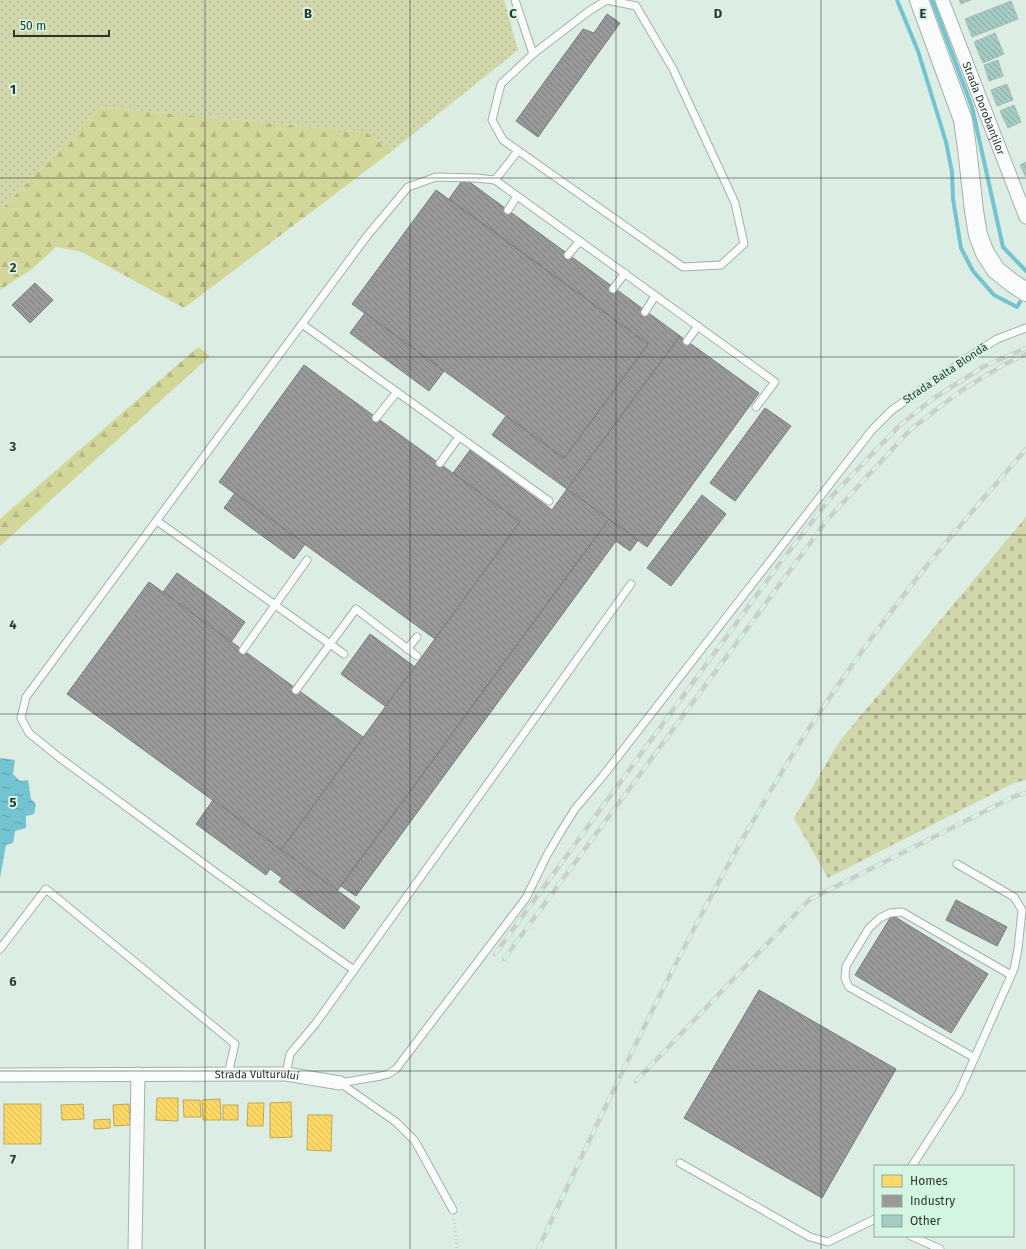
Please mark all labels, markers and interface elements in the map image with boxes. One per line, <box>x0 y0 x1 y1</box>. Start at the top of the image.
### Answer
text: B <box>304 6 312 21</box>
text: C <box>509 6 517 21</box>
text: D <box>714 6 723 21</box>
text: E <box>920 6 927 21</box>
scale bar <box>14 12 109 38</box>
text: 50 m <box>20 19 46 33</box>
street label: Strada Dorobanților <box>959 60 1008 158</box>
text: 1 <box>10 82 16 97</box>
text: 2 <box>10 260 17 275</box>
street label: Strada Balta Blondă <box>901 340 990 407</box>
text: 3 <box>9 439 17 454</box>
text: 4 <box>9 617 17 632</box>
text: 5 <box>10 795 17 810</box>
text: 6 <box>9 974 17 989</box>
street label: Strada Vulturului <box>215 1068 300 1083</box>
text: 7 <box>10 1152 16 1167</box>
legend <box>874 1165 1014 1237</box>
text: Homes <box>910 1174 948 1188</box>
text: Industry <box>910 1194 955 1208</box>
text: Other <box>910 1214 941 1228</box>

